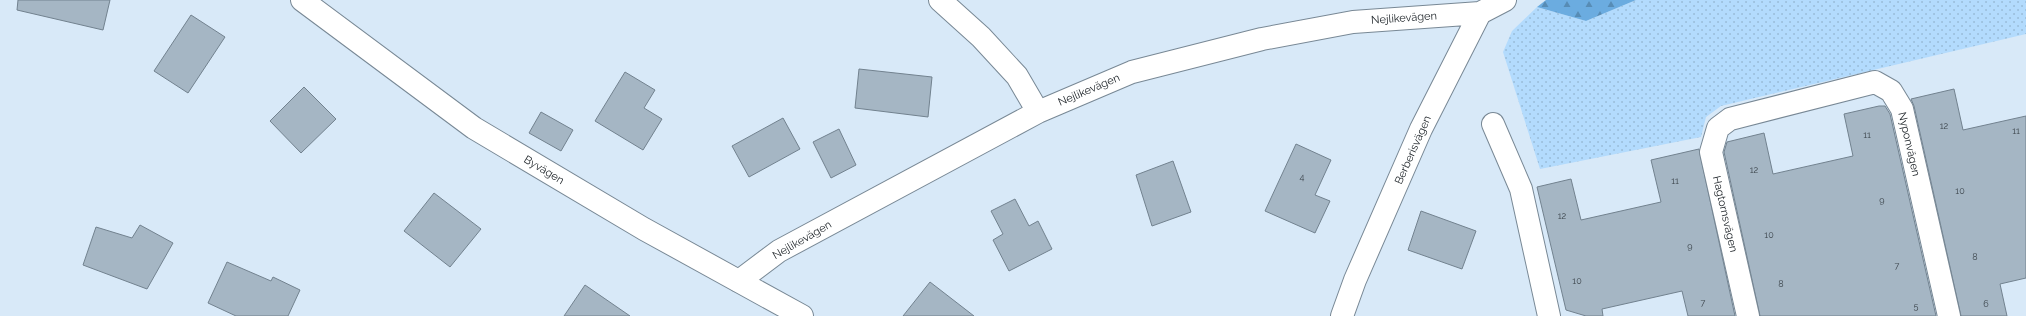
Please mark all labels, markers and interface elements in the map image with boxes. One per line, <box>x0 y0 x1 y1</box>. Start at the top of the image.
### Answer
street label: Nejlikevägen <box>1371 9 1437 27</box>
street label: Nejlikevägen <box>1056 71 1122 109</box>
street label: Nyponvägen <box>1895 111 1923 177</box>
street label: Berberisvägen <box>1392 114 1434 186</box>
house number: 12 <box>1940 121 1949 131</box>
house number: 11 <box>2012 126 2020 136</box>
house number: 11 <box>1863 130 1871 140</box>
street label: Byvägen <box>522 153 566 187</box>
house number: 12 <box>1750 165 1759 175</box>
house number: 4 <box>1300 172 1305 182</box>
street label: Hagtornsvägen <box>1710 175 1740 253</box>
house number: 11 <box>1671 176 1679 186</box>
house number: 10 <box>1955 186 1965 196</box>
house number: 9 <box>1879 195 1885 205</box>
house number: 12 <box>1558 211 1567 221</box>
street label: Nejlikevägen <box>770 218 834 262</box>
house number: 10 <box>1764 230 1774 240</box>
house number: 9 <box>1687 241 1693 251</box>
house number: 8 <box>1972 252 1978 262</box>
house number: 7 <box>1895 261 1900 271</box>
house number: 10 <box>1572 276 1582 286</box>
house number: 8 <box>1778 279 1784 289</box>
house number: 7 <box>1701 298 1706 308</box>
house number: 6 <box>1983 299 1989 309</box>
house number: 5 <box>1914 301 1919 311</box>

